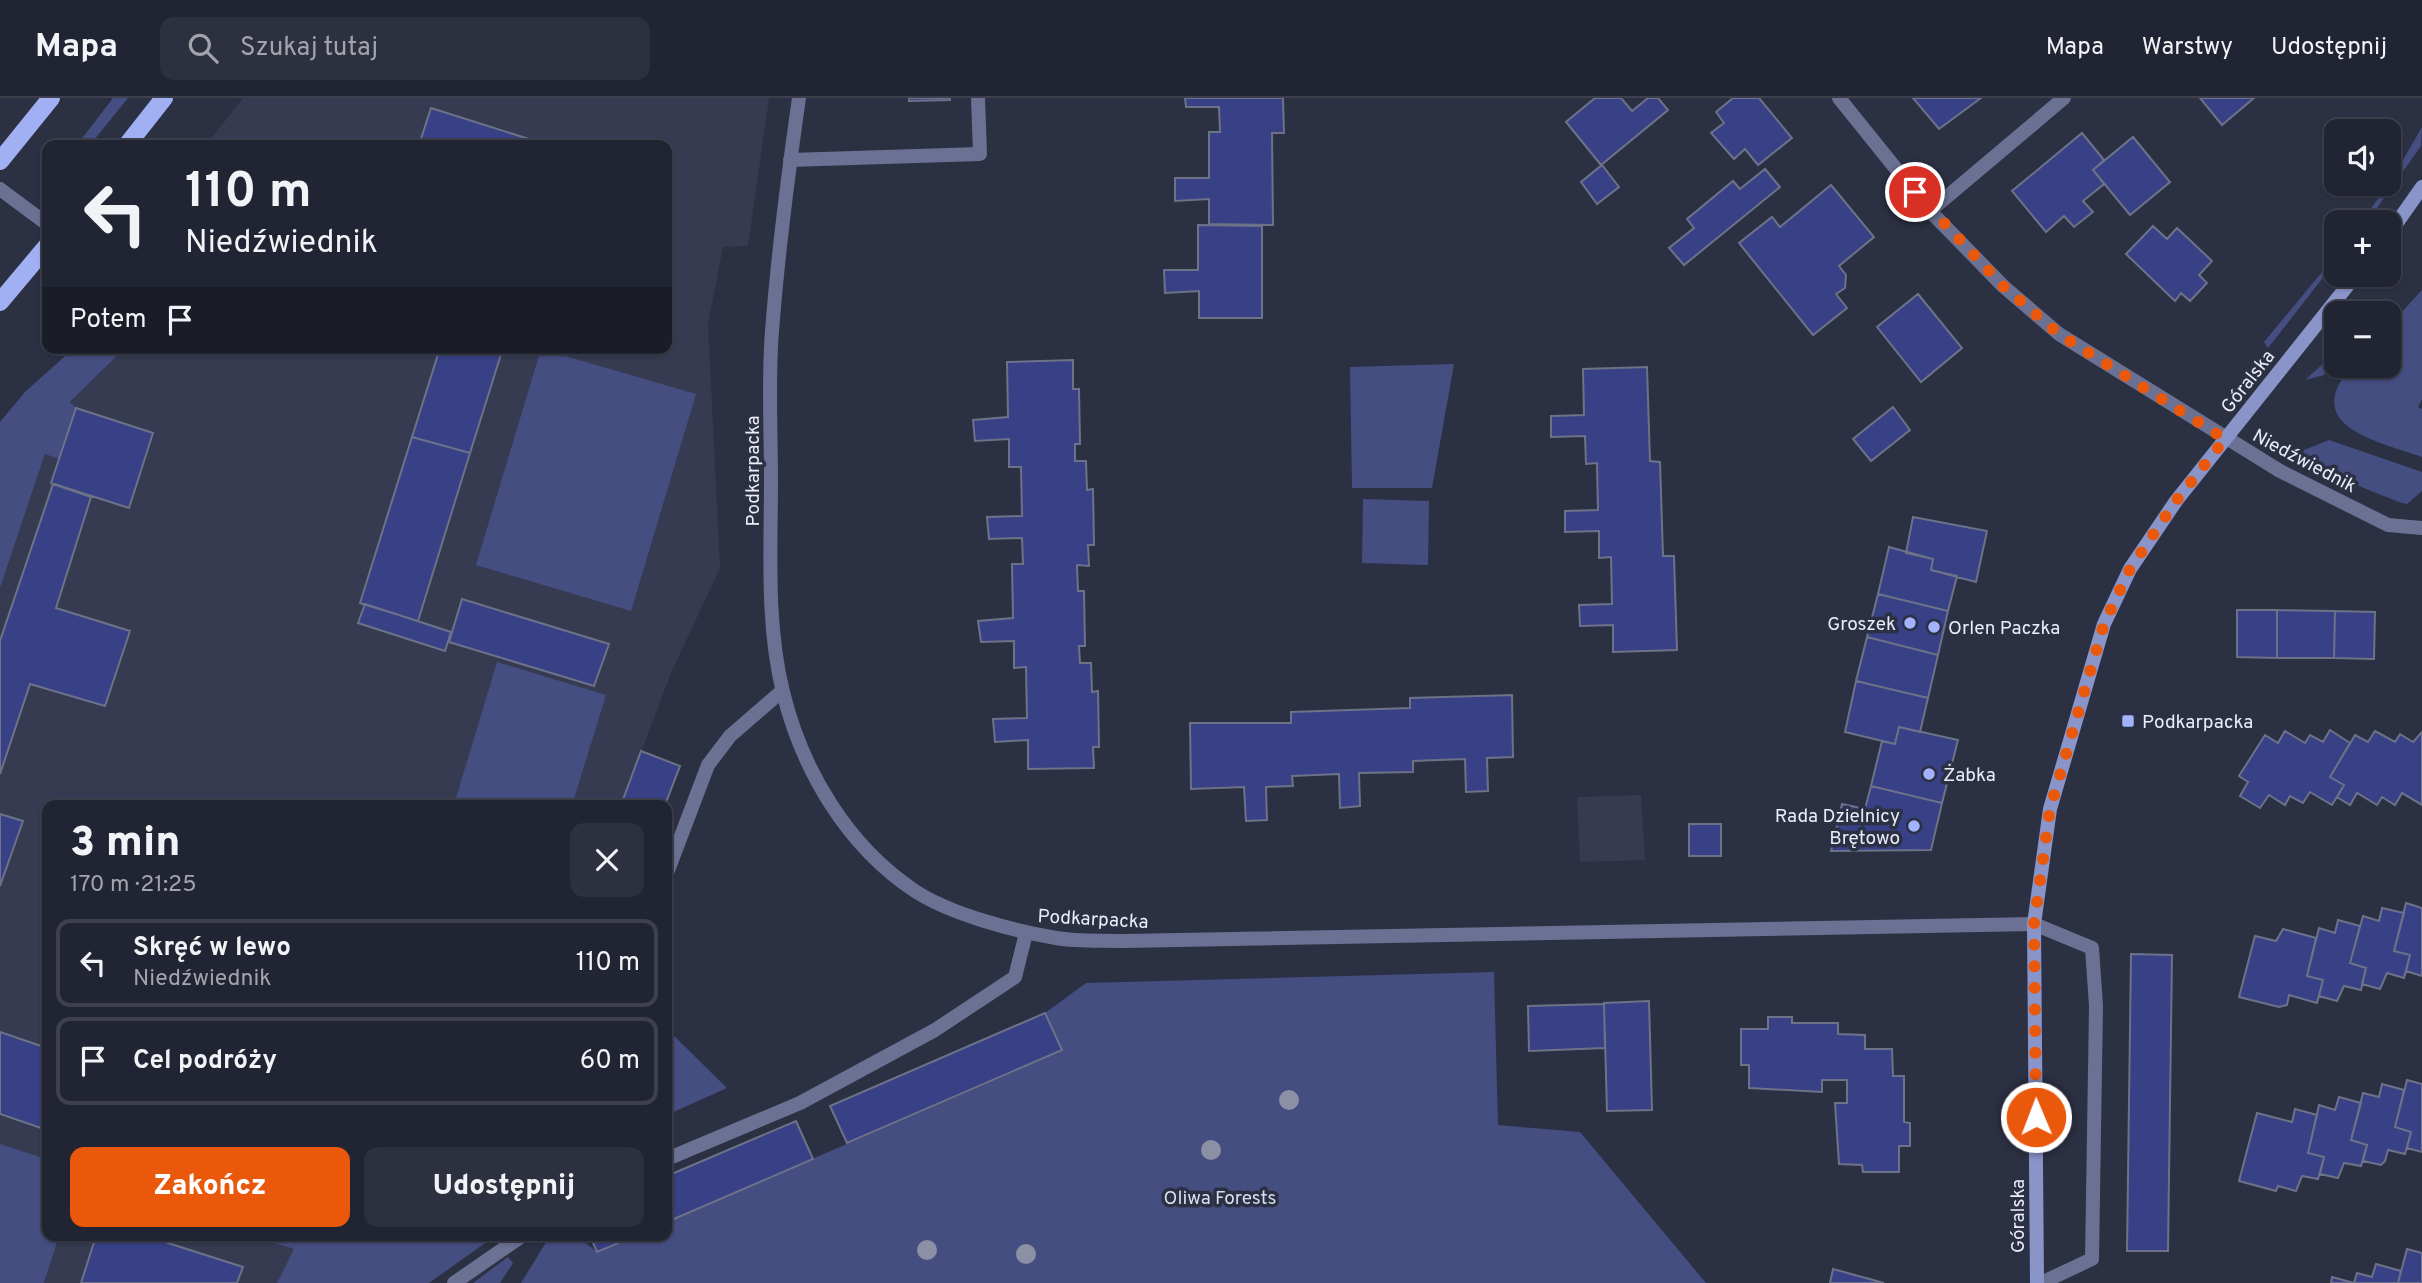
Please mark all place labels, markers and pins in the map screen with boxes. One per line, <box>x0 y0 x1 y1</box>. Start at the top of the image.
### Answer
pin <box>1885 162 1945 222</box>
place label: Groszek <box>1827 613 1896 637</box>
marker: Groszek <box>1902 615 1918 631</box>
place label: Orlen Paczka <box>1948 617 2060 641</box>
marker: Orlen Paczka <box>1926 619 1942 635</box>
place label: Podkarpacka <box>2142 711 2253 735</box>
marker: Podkarpacka <box>2120 713 2136 729</box>
place label: Żabka <box>1943 763 1996 788</box>
marker: Żabka <box>1921 766 1937 782</box>
place label: Rada Dzielnicy Brętowo <box>1775 805 1900 851</box>
marker: Rada Dzielnicy Brętowo <box>1906 818 1922 834</box>

